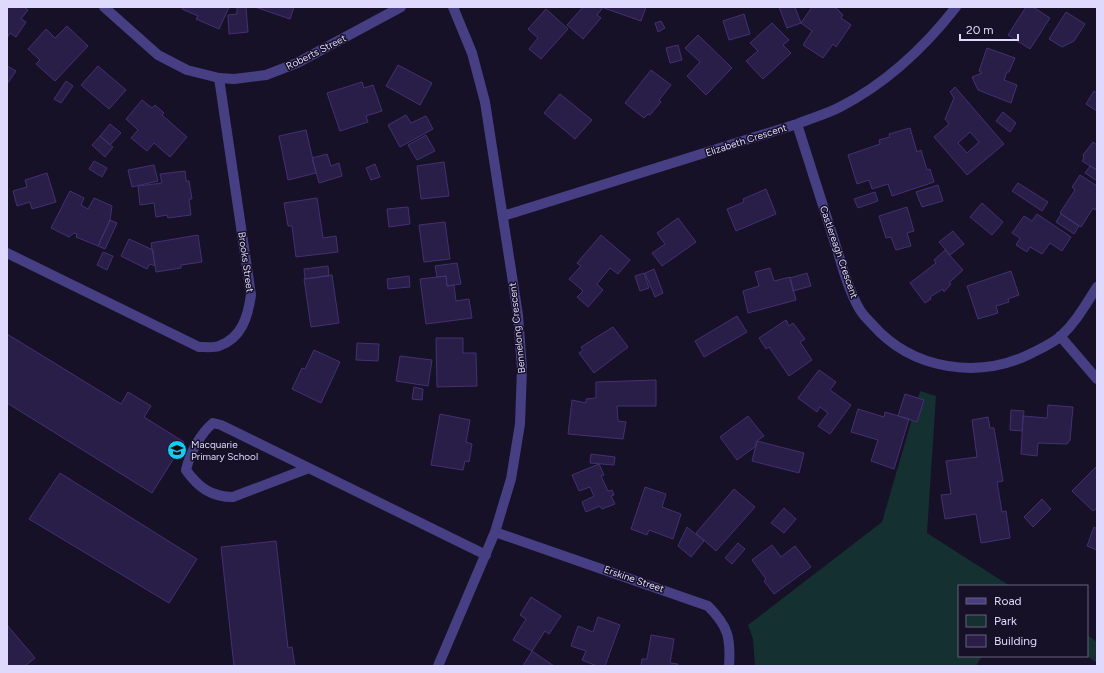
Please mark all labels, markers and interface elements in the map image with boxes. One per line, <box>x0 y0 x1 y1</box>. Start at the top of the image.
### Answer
scale bar <box>960 16 1018 42</box>
text: 20 m <box>966 23 994 37</box>
street label: Roberts Street <box>284 31 348 73</box>
street label: Elizabeth Crescent <box>704 121 788 159</box>
street label: Castlereagh Crescent <box>817 204 861 300</box>
street label: Brooks Street <box>235 231 257 293</box>
street label: Bennelong Crescent <box>506 282 528 374</box>
place label: Macquarie Primary School <box>191 438 258 463</box>
school or university icon: Macquarie Primary School <box>166 439 188 461</box>
street label: Erskine Street <box>602 563 666 595</box>
legend <box>958 585 1088 657</box>
text: Road <box>994 594 1022 608</box>
text: Park <box>994 614 1017 628</box>
text: Building <box>994 634 1037 648</box>

